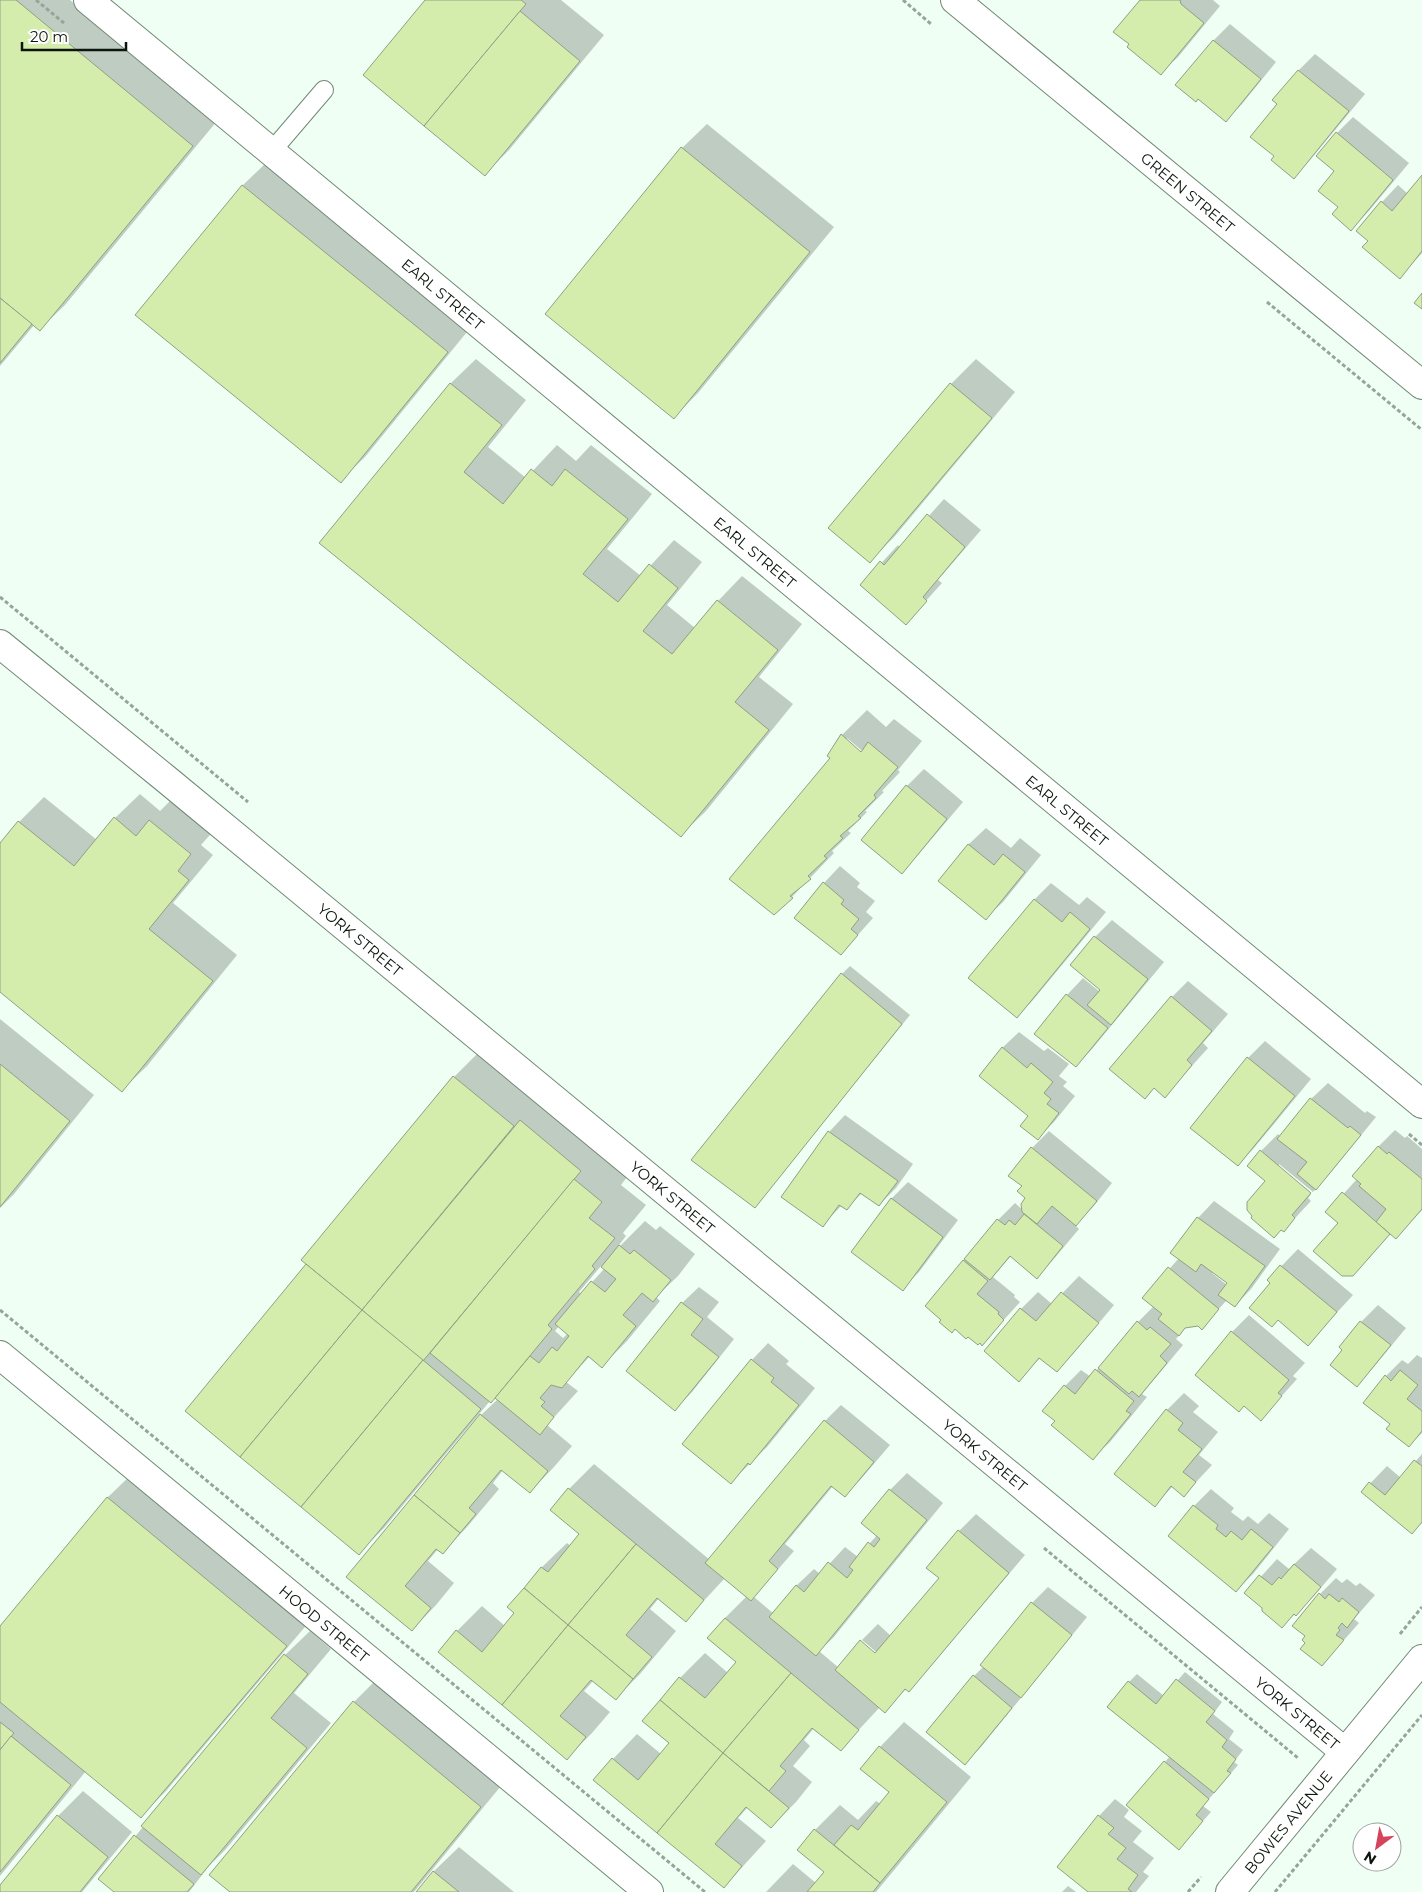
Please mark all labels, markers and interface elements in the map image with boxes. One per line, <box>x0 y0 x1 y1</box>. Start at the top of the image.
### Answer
scale bar <box>22 20 126 52</box>
text: 20 m <box>30 27 68 46</box>
street label: GREEN STREET <box>1137 148 1239 237</box>
street label: EARL STREET <box>398 254 489 334</box>
street label: EARL STREET <box>710 512 801 592</box>
street label: EARL STREET <box>1022 771 1113 850</box>
street label: YORK STREET <box>314 899 407 980</box>
street label: YORK STREET <box>626 1157 719 1238</box>
street label: YORK STREET <box>939 1414 1032 1496</box>
street label: HOOD STREET <box>276 1581 373 1666</box>
street label: YORK STREET <box>1251 1672 1344 1754</box>
street label: BOWES AVENUE <box>1240 1766 1336 1877</box>
north arrow <box>1352 1822 1402 1872</box>
text: N <box>1361 1847 1380 1869</box>

